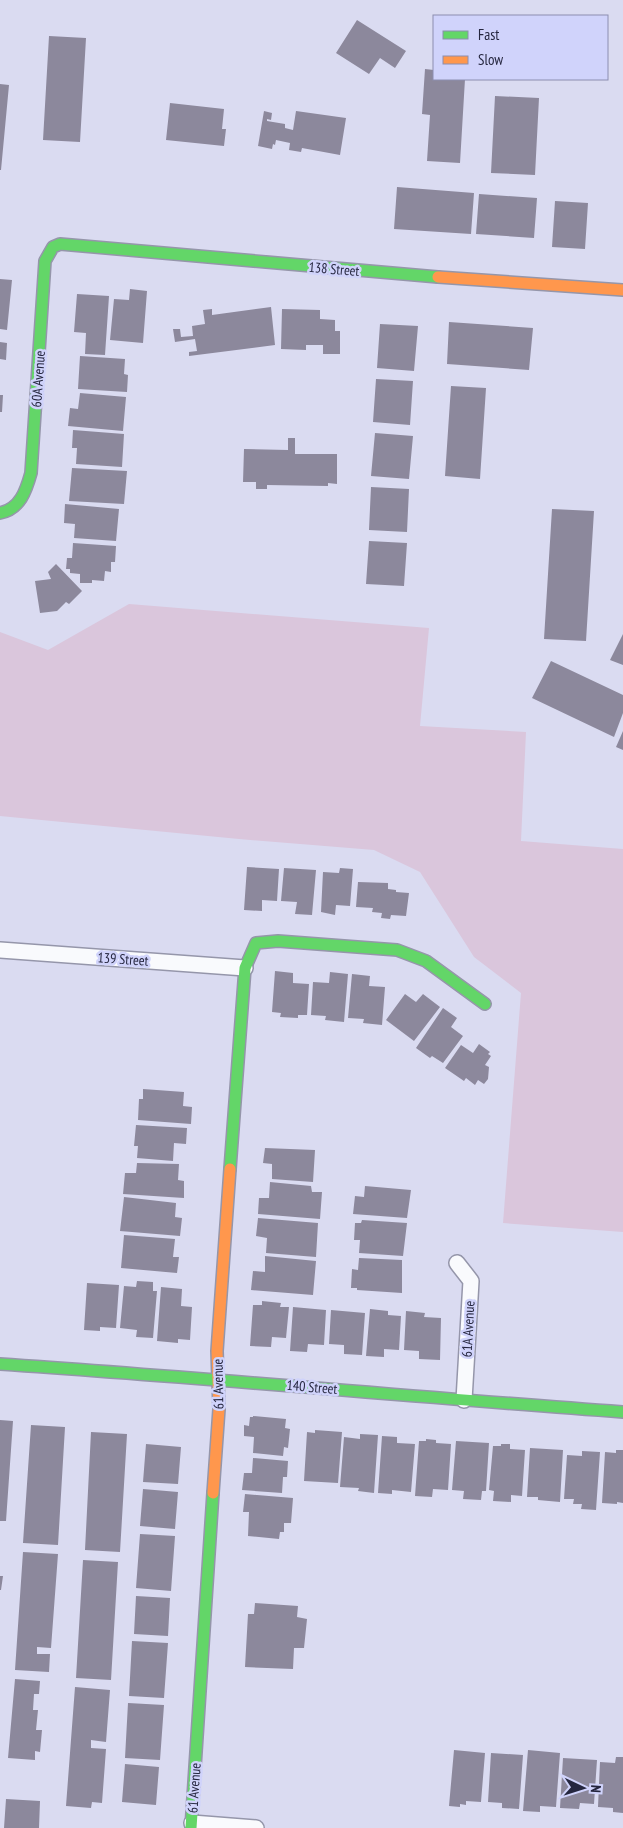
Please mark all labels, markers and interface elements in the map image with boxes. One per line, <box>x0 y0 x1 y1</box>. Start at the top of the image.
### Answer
legend <box>433 15 608 80</box>
text: Fast <box>478 25 499 44</box>
text: Slow <box>478 50 503 69</box>
street label: 138 Street <box>308 258 360 280</box>
street label: 60A Avenue <box>27 350 49 408</box>
street label: 139 Street <box>97 948 149 970</box>
street label: 61A Avenue <box>458 1300 478 1358</box>
street label: 61 Avenue <box>209 1358 227 1409</box>
street label: 140 Street <box>286 1376 338 1398</box>
street label: 61 Avenue <box>183 1762 205 1814</box>
north arrow <box>558 1763 608 1813</box>
text: N <box>587 1785 605 1793</box>

